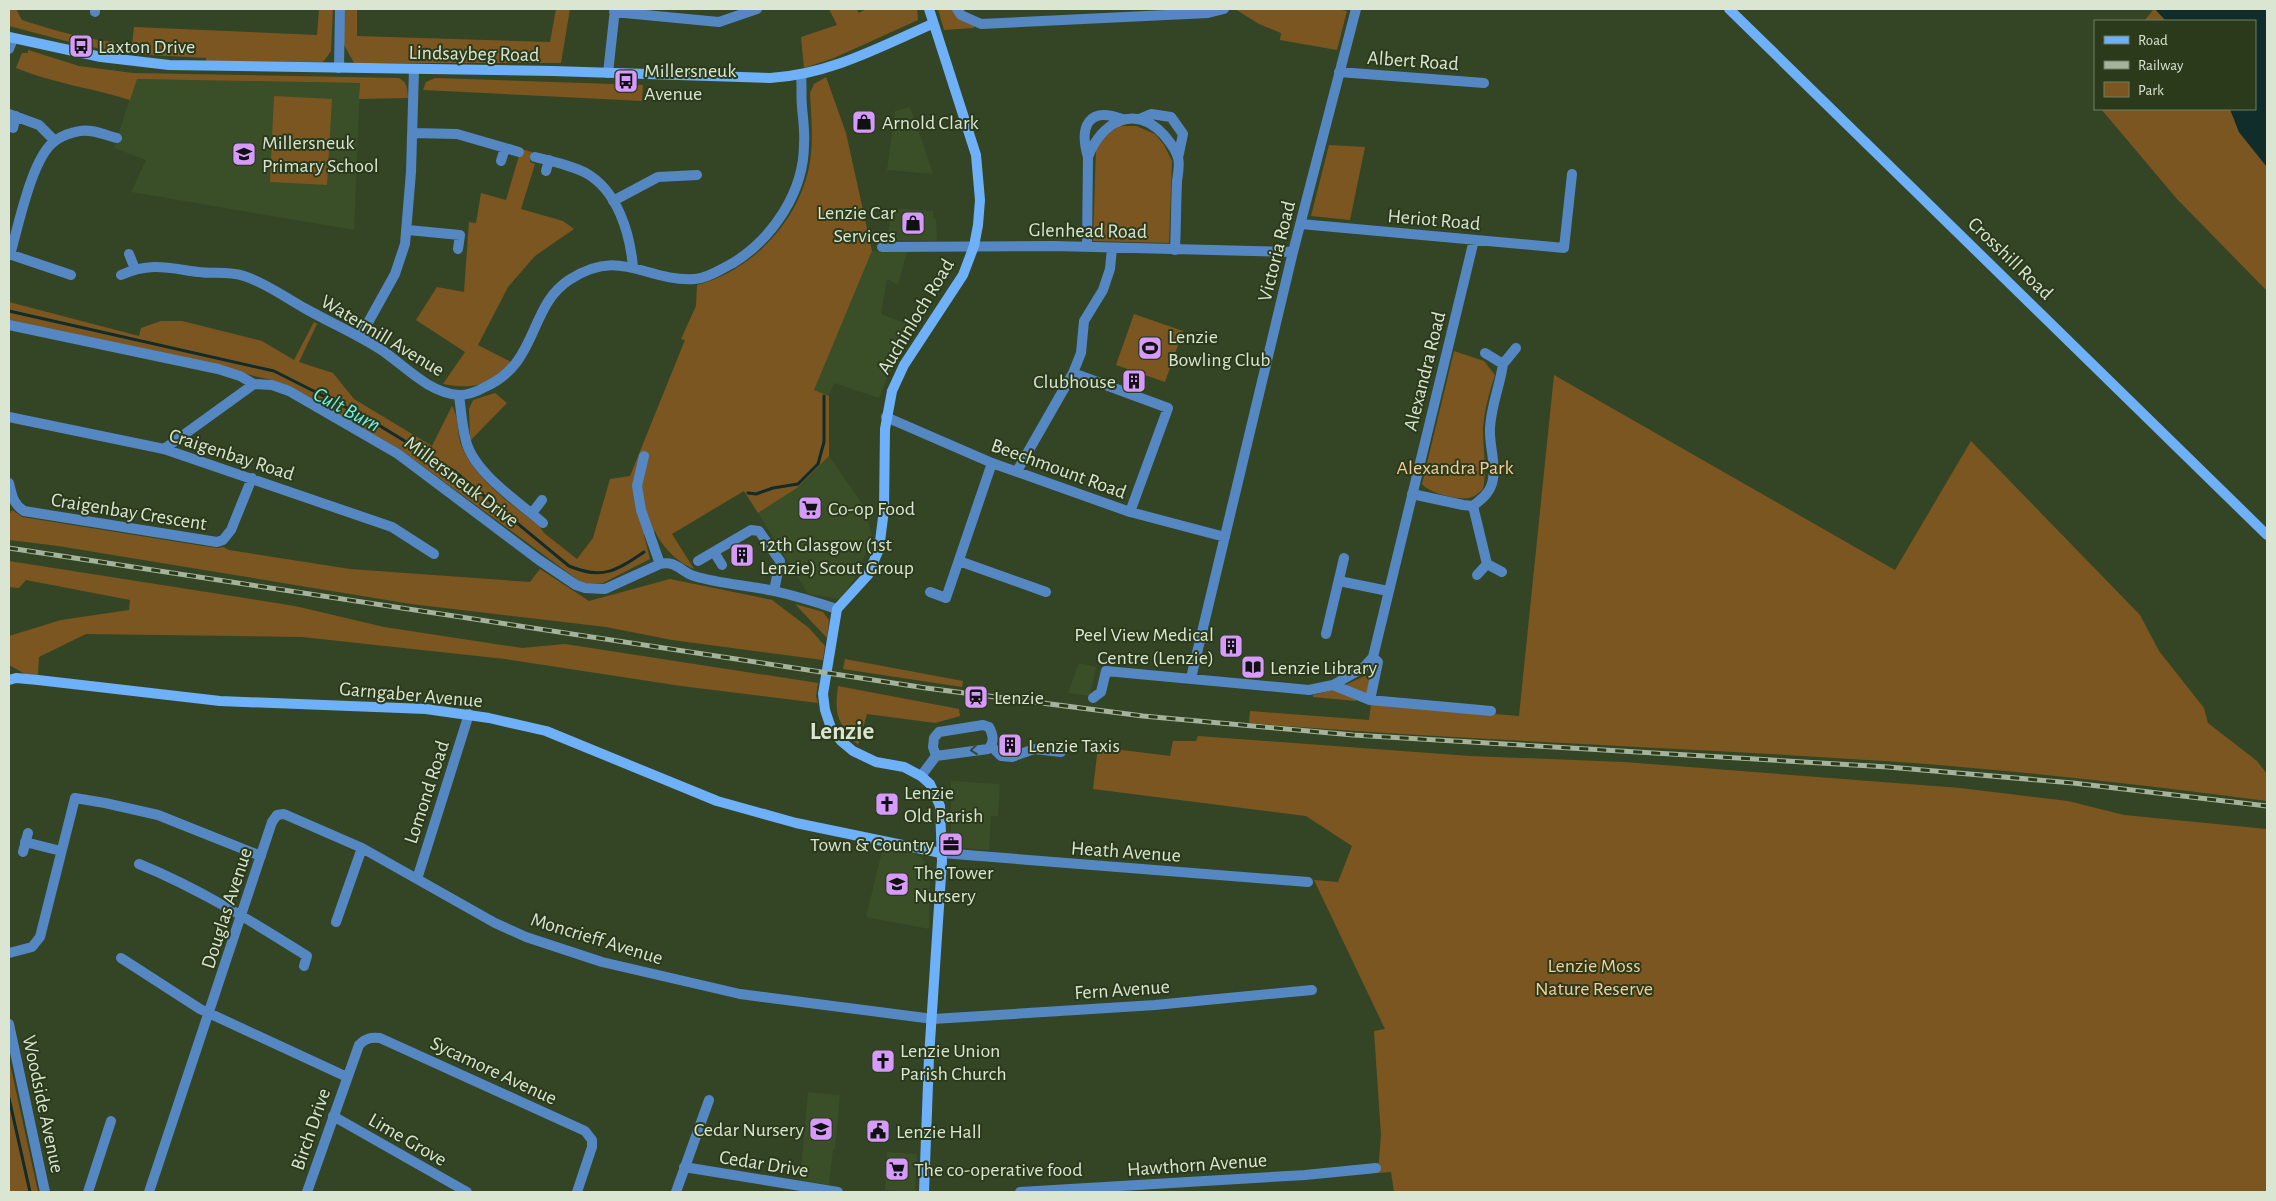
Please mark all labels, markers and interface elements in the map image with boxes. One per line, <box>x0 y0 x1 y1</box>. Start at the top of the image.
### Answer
legend <box>2094 20 2256 110</box>
bus stop icon: Laxton Drive <box>68 33 94 59</box>
text: Road <box>2138 33 2168 48</box>
place label: Laxton Drive <box>98 37 195 57</box>
street label: Lindsaybeg Road <box>408 43 540 65</box>
street label: Albert Road <box>1366 48 1459 74</box>
text: Railway <box>2138 58 2184 73</box>
place label: Millersneuk Avenue <box>644 61 736 104</box>
bus stop icon: Millersneuk Avenue <box>613 68 639 94</box>
text: Park <box>2138 83 2164 98</box>
shop icon: Arnold Clark <box>851 109 877 135</box>
place label: Arnold Clark <box>882 113 979 133</box>
place label: Millersneuk Primary School <box>262 133 379 176</box>
school or university icon: Millersneuk Primary School <box>231 141 257 167</box>
street label: Victoria Road <box>1255 199 1299 304</box>
place label: Lenzie Car Services <box>817 203 897 246</box>
street label: Heriot Road <box>1387 206 1481 234</box>
shop icon: Lenzie Car Services <box>900 210 926 236</box>
street label: Crosshill Road <box>1964 214 2057 304</box>
street label: Glenhead Road <box>1029 220 1147 242</box>
street label: Auchinloch Road <box>874 255 958 378</box>
street label: Watermill Avenue <box>317 291 448 381</box>
street label: Alexandra Road <box>1400 309 1449 433</box>
place label: Lenzie Bowling Club <box>1168 327 1271 370</box>
sports icon: Lenzie Bowling Club <box>1137 335 1163 361</box>
building icon: Clubhouse <box>1121 368 1147 394</box>
place label: Clubhouse <box>1033 372 1116 392</box>
water label: Cult Burn <box>310 383 384 436</box>
street label: Craigenbay Road <box>167 425 297 485</box>
street label: Millersneuk Drive <box>401 432 522 531</box>
street label: Beechmount Road <box>988 435 1129 503</box>
park label: Alexandra Park <box>1396 458 1514 478</box>
street label: Craigenbay Crescent <box>50 490 209 534</box>
supermarket icon: Co-op Food <box>797 495 823 521</box>
place label: Co-op Food <box>828 499 915 519</box>
place label: 12th Glasgow (1st Lenzie) Scout Group <box>760 535 914 578</box>
building icon: 12th Glasgow (1st Lenzie) Scout Group <box>729 542 755 568</box>
place label: Peel View Medical Centre (Lenzie) <box>1074 625 1214 668</box>
building icon: Peel View Medical Centre (Lenzie) <box>1218 633 1244 659</box>
library icon: Lenzie Library <box>1240 654 1266 680</box>
place label: Lenzie Library <box>1270 658 1377 678</box>
street label: Garngaber Avenue <box>338 679 483 711</box>
station icon: Lenzie <box>963 684 989 710</box>
place label: Lenzie <box>994 688 1044 708</box>
district label: Lenzie <box>810 719 874 744</box>
building icon: Lenzie Taxis <box>997 732 1023 758</box>
place label: Lenzie Taxis <box>1028 736 1120 756</box>
street label: Lomond Road <box>401 738 453 846</box>
one-way arrow <box>970 744 978 755</box>
place label: Lenzie Old Parish <box>904 783 983 826</box>
church icon: Lenzie Old Parish <box>874 791 900 817</box>
office icon: Town & Country <box>938 831 964 857</box>
place label: Town & Country <box>810 835 934 855</box>
street label: Heath Avenue <box>1070 838 1182 866</box>
street label: Douglas Avenue <box>198 845 256 971</box>
place label: The Tower Nursery <box>914 863 994 906</box>
school or university icon: The Tower Nursery <box>884 871 910 897</box>
street label: Moncrieff Avenue <box>528 909 665 969</box>
park label: Lenzie Moss Nature Reserve <box>1535 956 1653 999</box>
street label: Fern Avenue <box>1074 977 1170 1003</box>
street label: Woodside Avenue <box>19 1033 67 1175</box>
street label: Sycamore Avenue <box>427 1033 560 1109</box>
place label: Lenzie Union Parish Church <box>900 1041 1007 1084</box>
church icon: Lenzie Union Parish Church <box>870 1048 896 1074</box>
street label: Birch Drive <box>288 1086 334 1173</box>
street label: Lime Grove <box>365 1110 450 1170</box>
school or university icon: Cedar Nursery <box>808 1116 834 1142</box>
public building icon: Lenzie Hall <box>865 1118 891 1144</box>
place label: Cedar Nursery <box>694 1120 804 1140</box>
place label: Lenzie Hall <box>896 1122 982 1142</box>
street label: Cedar Drive <box>718 1147 810 1181</box>
street label: Hawthorn Avenue <box>1126 1150 1268 1180</box>
supermarket icon: The co-operative food <box>884 1156 910 1182</box>
place label: The co-operative food <box>914 1160 1083 1180</box>

